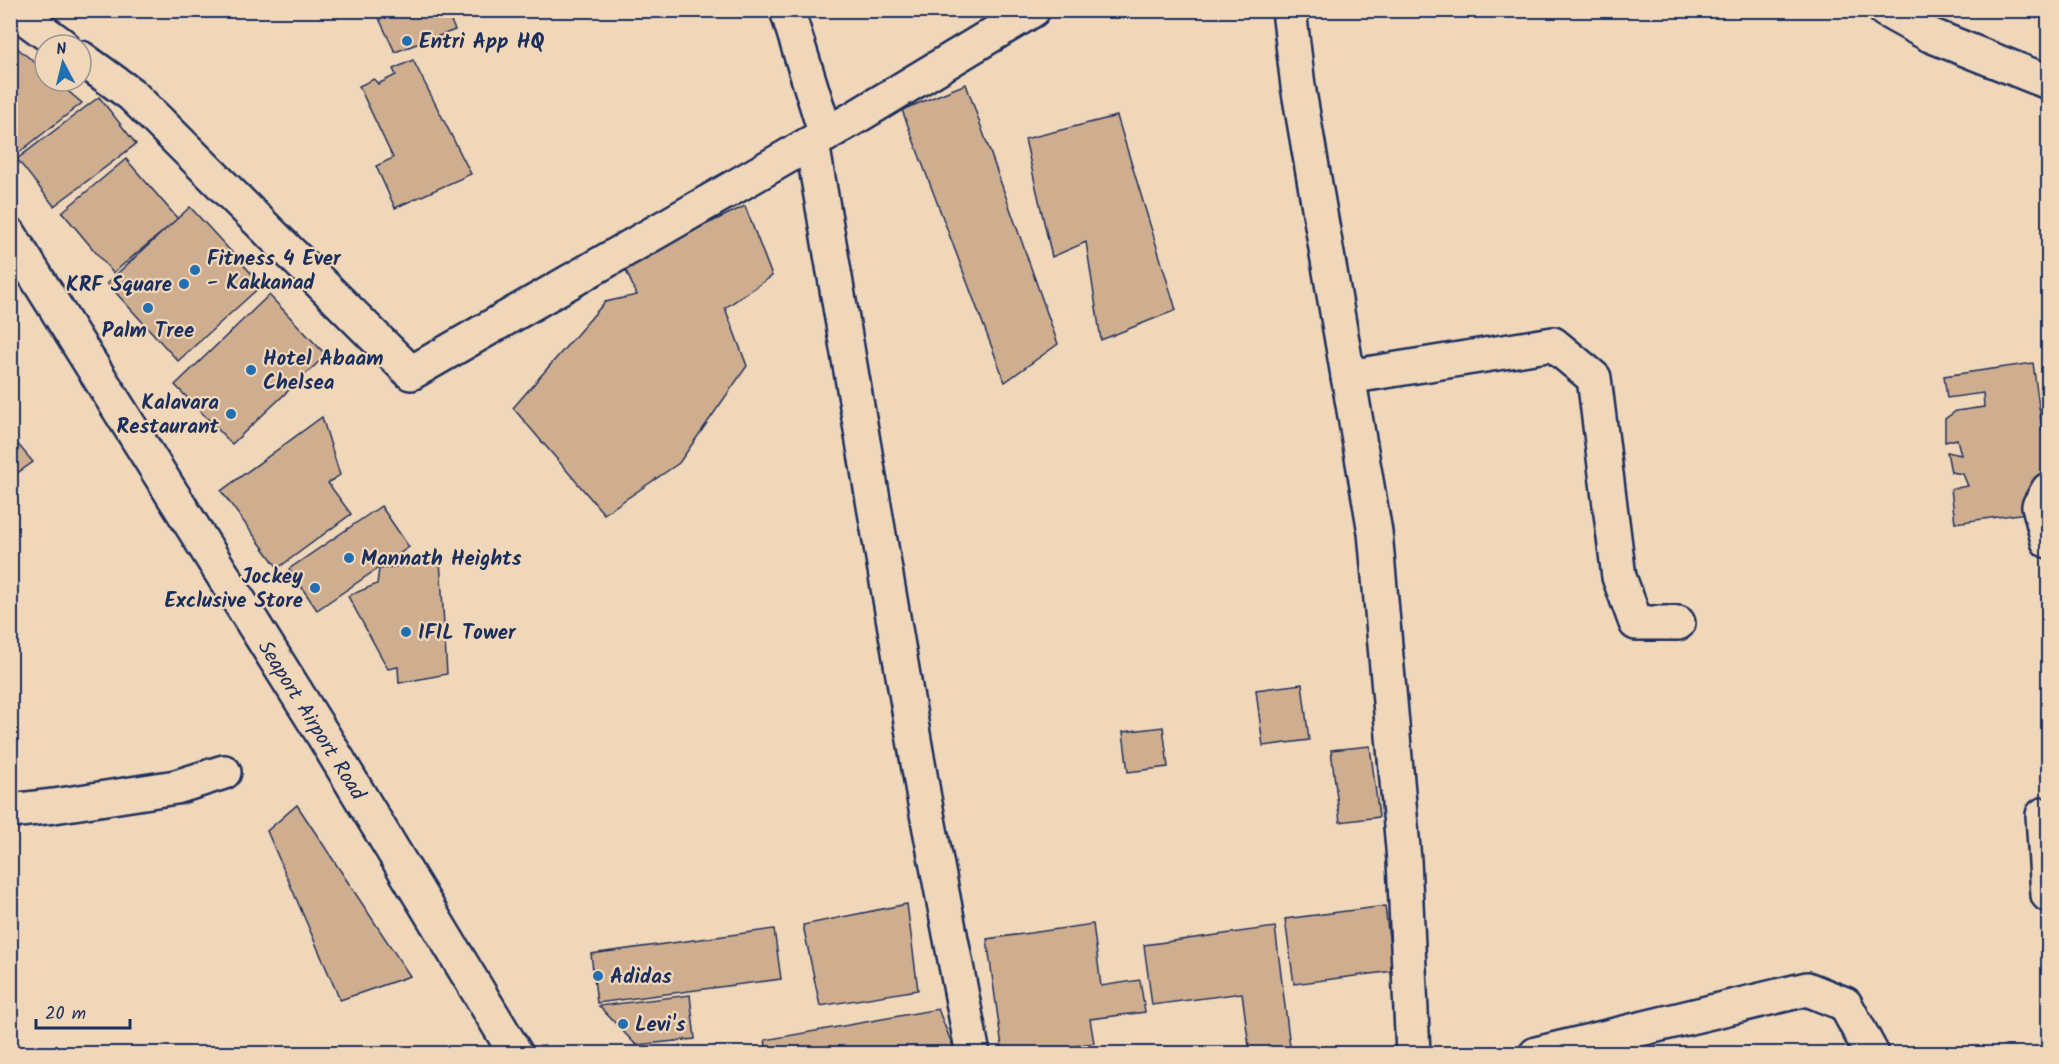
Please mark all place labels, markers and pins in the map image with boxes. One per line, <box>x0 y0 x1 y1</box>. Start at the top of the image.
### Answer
place label: Entri App HQ <box>419 26 544 59</box>
marker: Entri App HQ <box>400 34 414 48</box>
place label: Fitness 4 Ever - Kakkanad <box>207 243 342 300</box>
marker: Fitness 4 Ever - Kakkanad <box>188 263 202 277</box>
place label: KRF Square <box>66 269 172 302</box>
marker: KRF Square <box>177 277 191 291</box>
marker: Palm Tree <box>141 301 155 315</box>
place label: Palm Tree <box>102 315 194 348</box>
place label: Hotel Abaam Chelsea <box>263 343 383 400</box>
marker: Hotel Abaam Chelsea <box>244 363 258 377</box>
place label: Kalavara Restaurant <box>117 387 220 444</box>
marker: Kalavara Restaurant <box>224 407 238 421</box>
place label: Mannath Heights <box>361 543 522 576</box>
marker: Mannath Heights <box>342 551 356 565</box>
place label: Jockey Exclusive Store <box>164 561 303 618</box>
marker: Jockey Exclusive Store <box>308 581 322 595</box>
place label: IFIL Tower <box>418 617 517 650</box>
marker: IFIL Tower <box>399 625 413 639</box>
place label: Adidas <box>610 961 672 994</box>
marker: Adidas <box>591 969 605 983</box>
place label: Levi's <box>635 1009 686 1042</box>
marker: Levi's <box>616 1017 630 1031</box>

